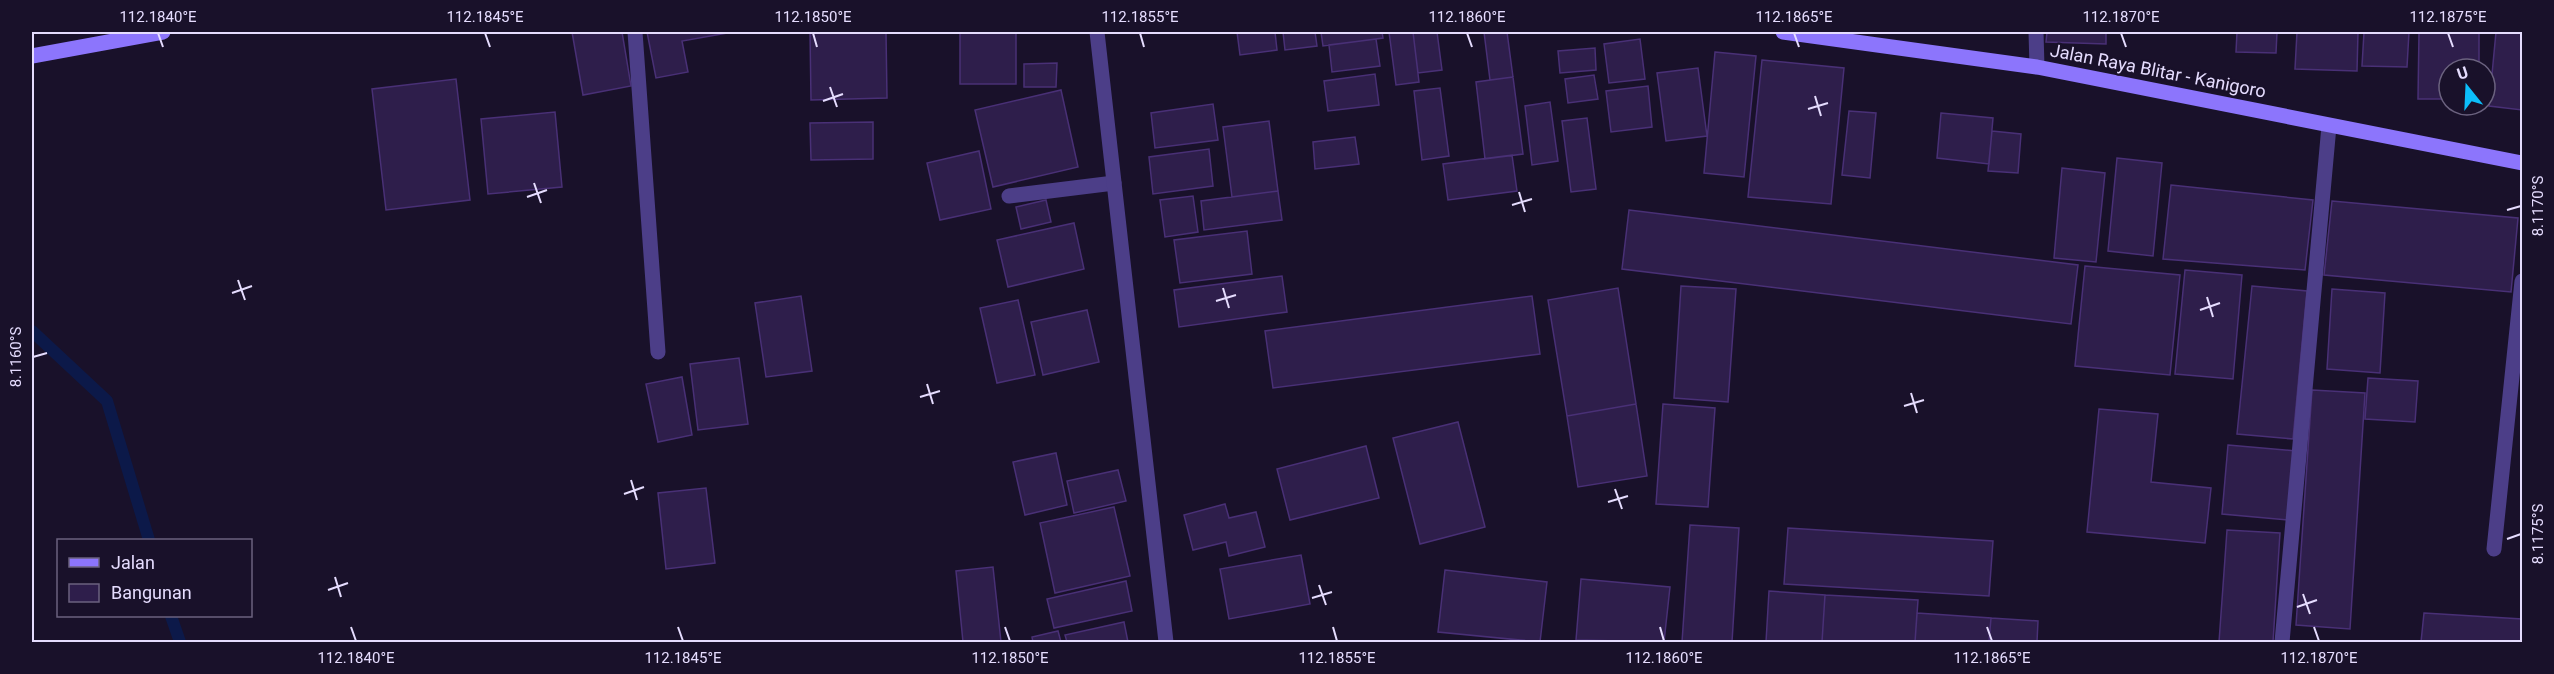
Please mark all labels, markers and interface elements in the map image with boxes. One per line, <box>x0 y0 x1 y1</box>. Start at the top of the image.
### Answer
text: 112.1840°E <box>119 8 197 26</box>
text: 112.1845°E <box>446 8 524 26</box>
text: 112.1850°E <box>774 8 852 26</box>
text: 112.1855°E <box>1101 8 1179 26</box>
text: 112.1860°E <box>1428 8 1506 26</box>
text: 112.1865°E <box>1755 8 1833 26</box>
text: 112.1870°E <box>2082 8 2160 26</box>
text: 112.1875°E <box>2409 8 2487 26</box>
street label: Jalan Raya Blitar - Kanigoro <box>2048 39 2268 102</box>
north arrow <box>2437 57 2497 117</box>
text: U <box>2455 63 2470 84</box>
text: 8.1170°S <box>2529 176 2547 236</box>
text: 8.1160°S <box>7 327 25 387</box>
text: 8.1175°S <box>2529 504 2547 564</box>
legend <box>57 539 252 617</box>
text: Jalan <box>111 552 155 573</box>
text: Bangunan <box>111 582 192 603</box>
text: 112.1840°E <box>317 649 395 667</box>
text: 112.1845°E <box>644 649 722 667</box>
text: 112.1850°E <box>971 649 1049 667</box>
text: 112.1855°E <box>1298 649 1376 667</box>
text: 112.1860°E <box>1625 649 1703 667</box>
text: 112.1865°E <box>1953 649 2031 667</box>
text: 112.1870°E <box>2280 649 2358 667</box>

